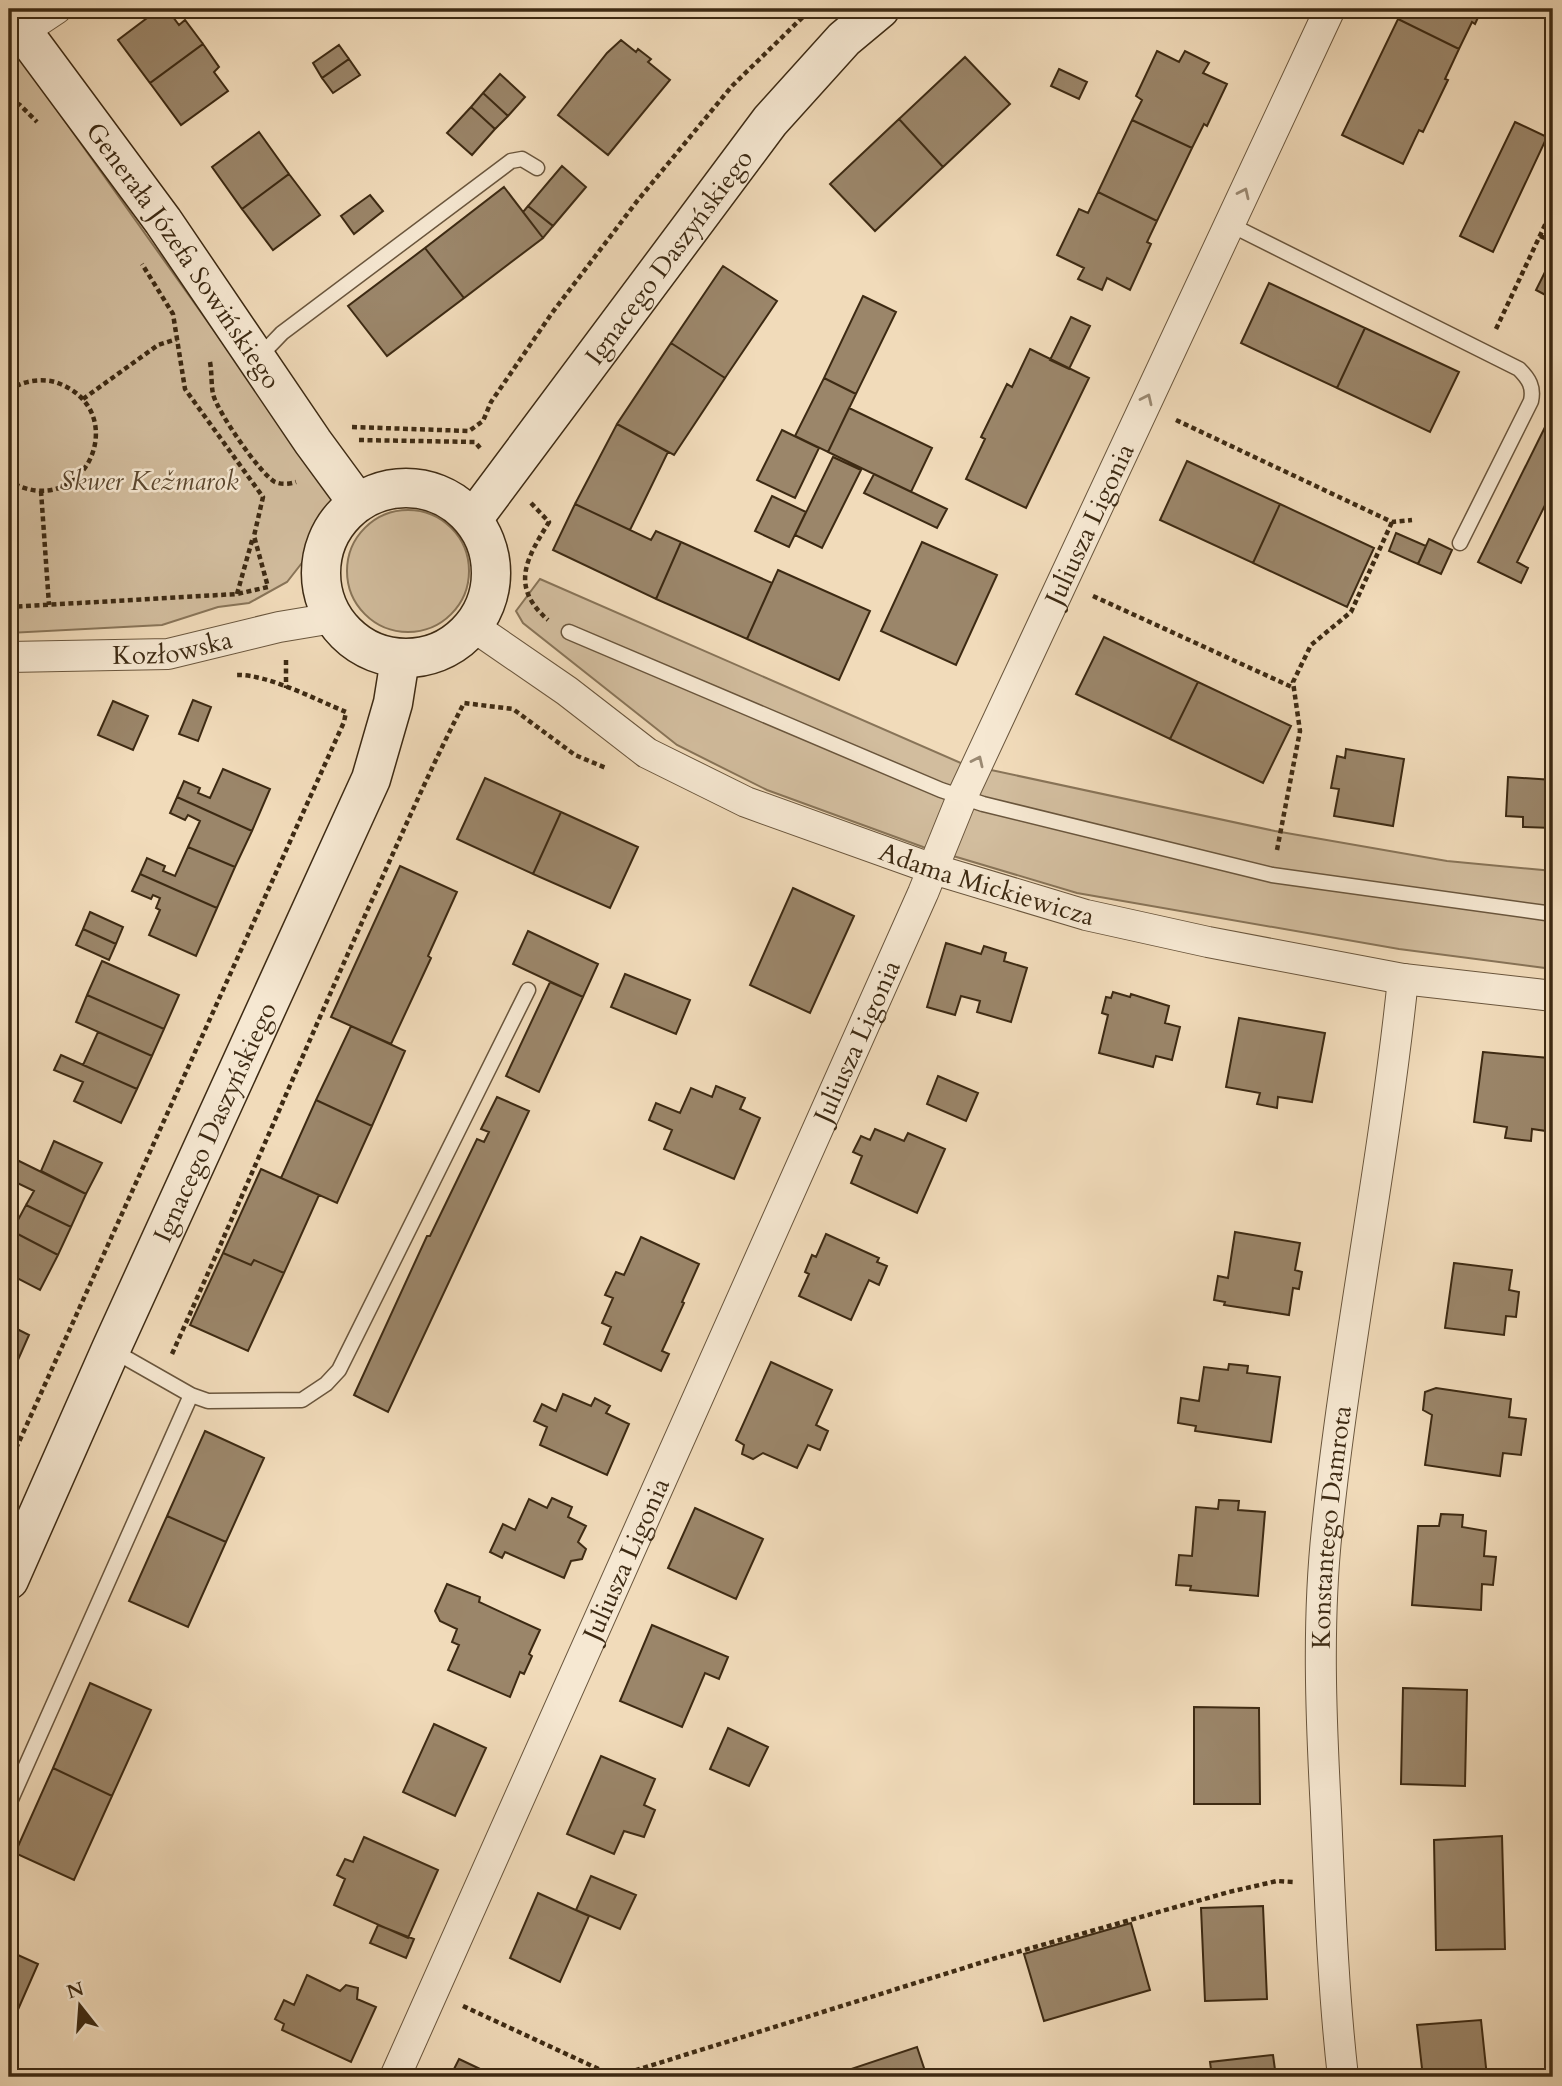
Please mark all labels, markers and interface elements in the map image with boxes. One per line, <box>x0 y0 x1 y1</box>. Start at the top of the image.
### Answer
street label: Generała Józefa Sowińskiego <box>78 115 289 396</box>
street label: Ignacego Daszyńskiego <box>577 142 760 372</box>
one-way arrow <box>1235 188 1249 200</box>
one-way arrow <box>1139 394 1153 406</box>
street label: Juliusza Ligonia <box>1035 438 1142 615</box>
park label: Skwer Kežmarok <box>59 464 239 499</box>
street label: Kozłowska <box>112 622 236 673</box>
one-way arrow <box>970 756 984 768</box>
street label: Adama Mickiewicza <box>874 834 1097 934</box>
street label: Juliusza Ligonia <box>804 954 908 1132</box>
street label: Ignacego Daszyńskiego <box>145 996 285 1248</box>
street label: Konstantego Damrota <box>1303 1403 1360 1649</box>
street label: Juliusza Ligonia <box>573 1472 678 1650</box>
north arrow <box>46 1970 116 2040</box>
text: N <box>64 1976 87 2006</box>

